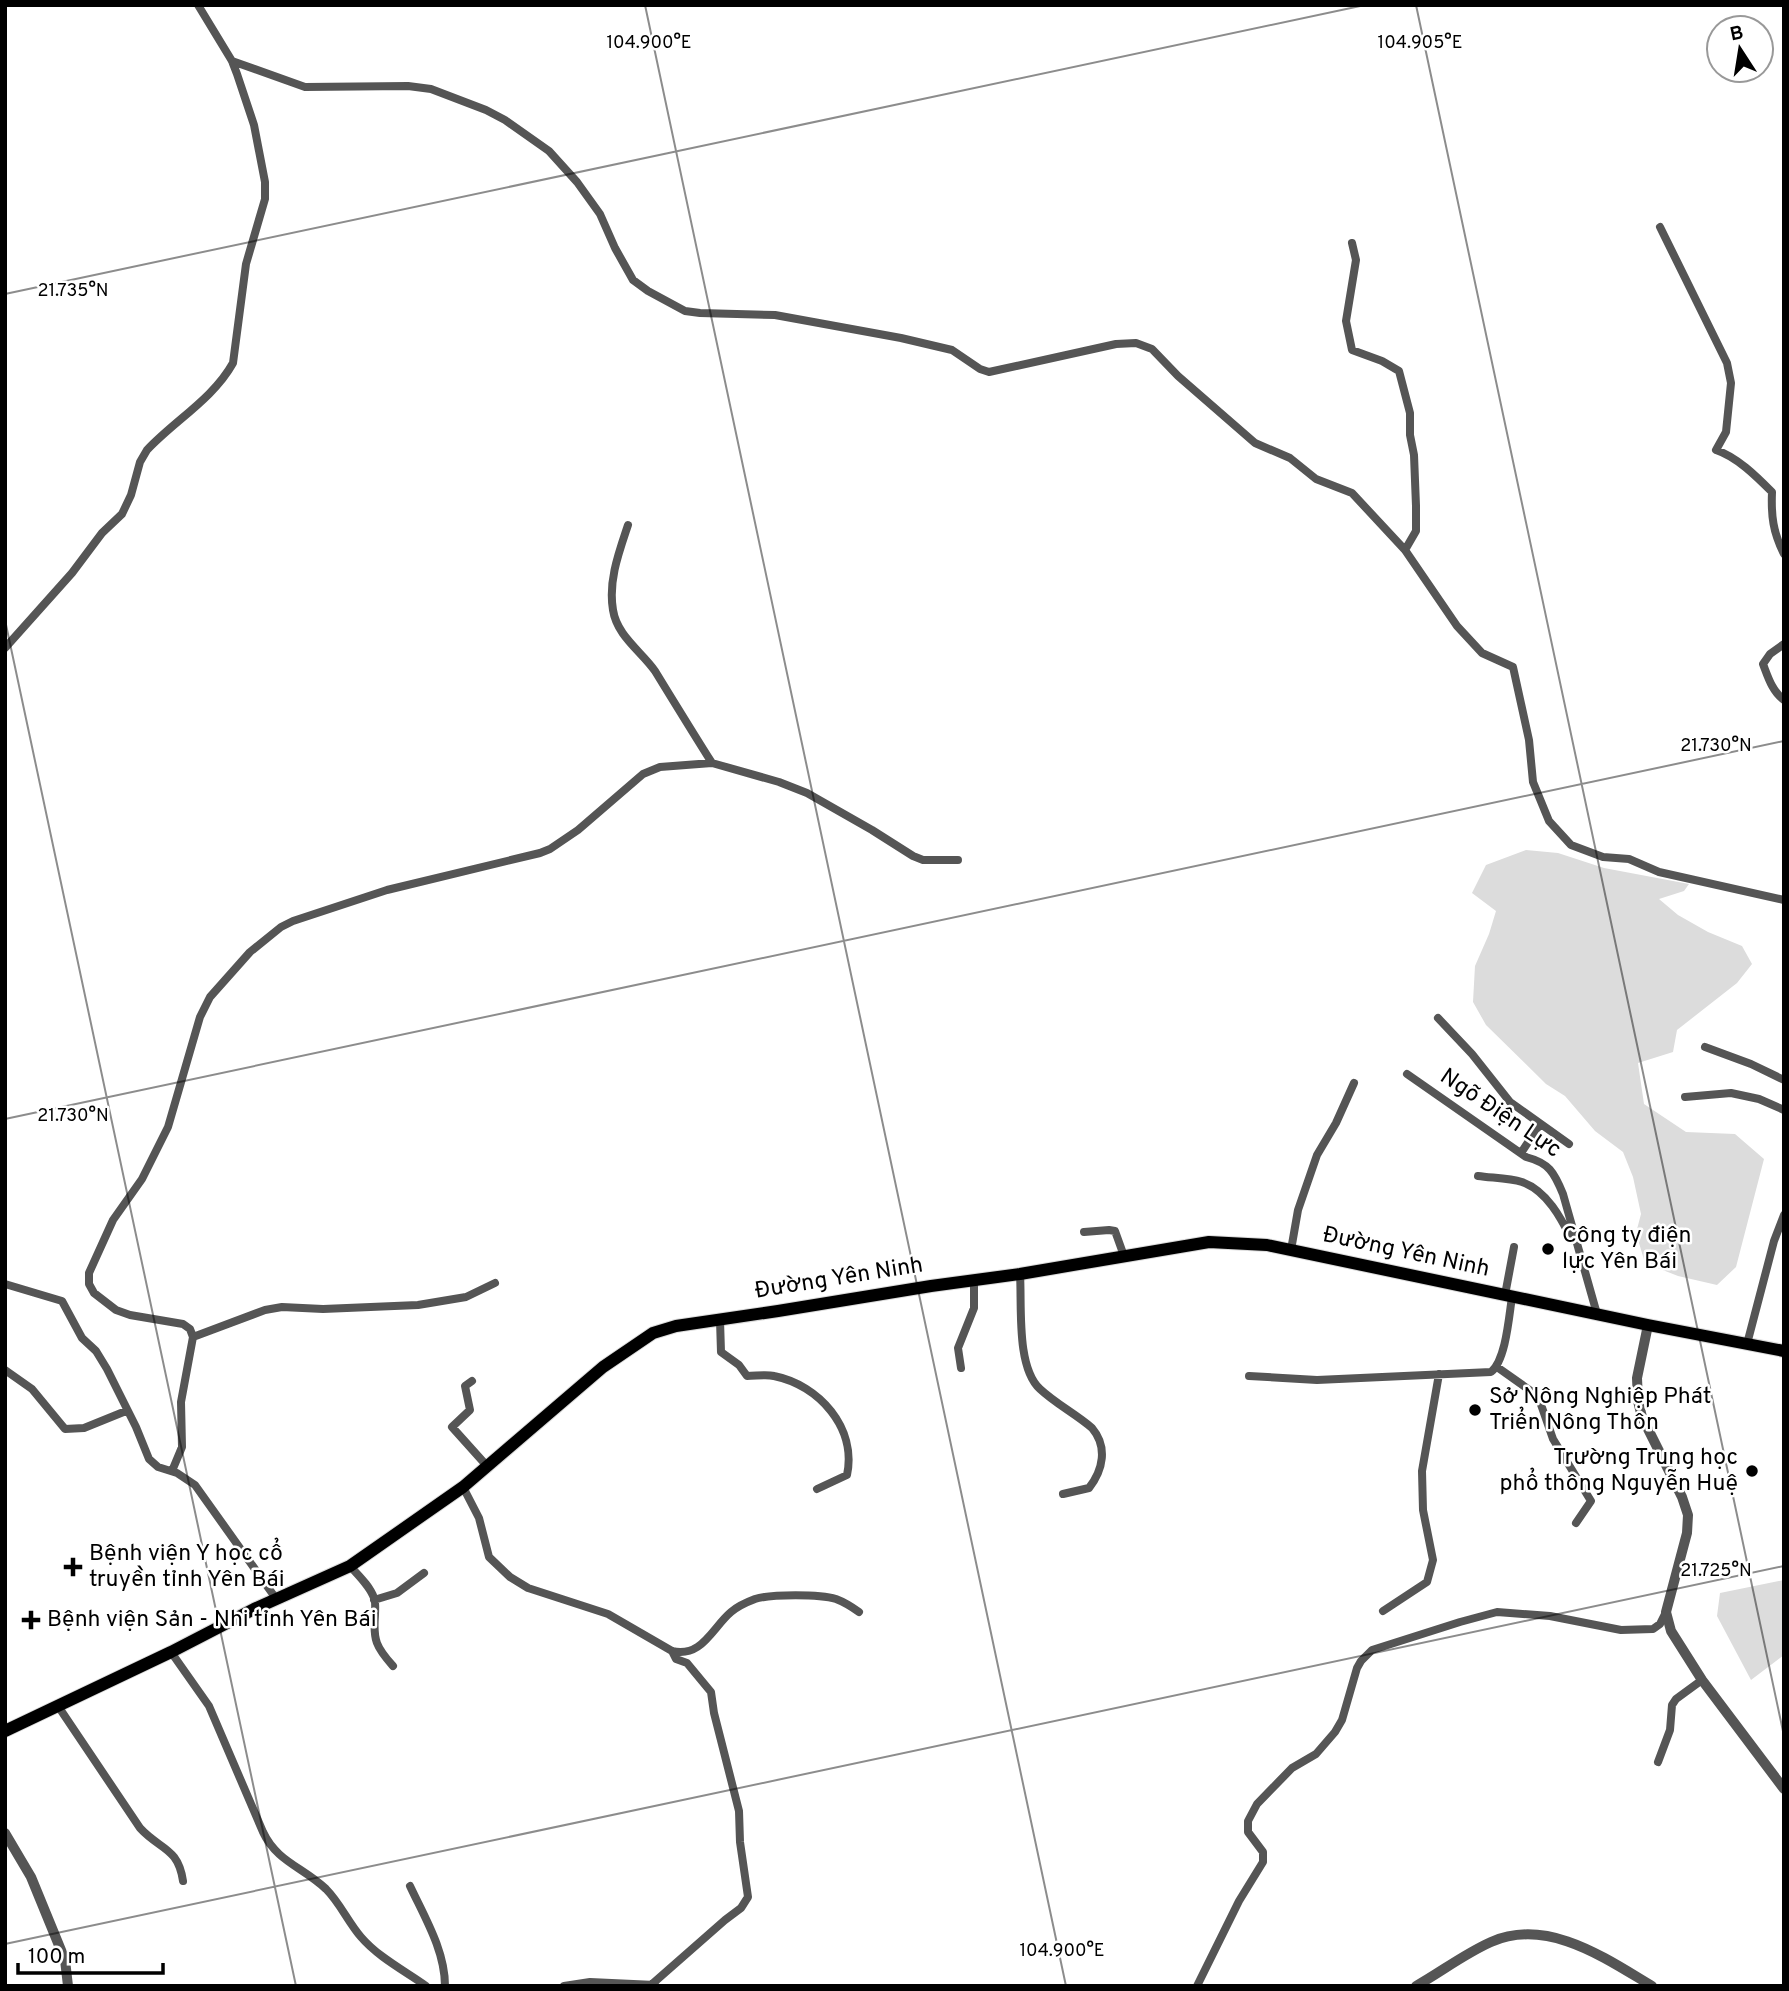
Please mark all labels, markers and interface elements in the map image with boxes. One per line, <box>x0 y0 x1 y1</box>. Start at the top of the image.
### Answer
north arrow <box>1705 14 1775 84</box>
text: B <box>1728 21 1746 47</box>
text: 104.900°E <box>606 32 692 55</box>
text: 104.905°E <box>1378 32 1462 55</box>
text: 21.735°N <box>37 280 109 303</box>
text: 21.730°N <box>1680 735 1752 758</box>
street label: Ngõ Điện Lực <box>1434 1063 1566 1165</box>
text: 21.730°N <box>37 1105 109 1128</box>
street label: Đường Yên Ninh <box>1320 1221 1492 1285</box>
place label: Công ty điện lực Yên Bái <box>1562 1222 1692 1277</box>
marker: Công ty điện lực Yên Bái <box>1540 1241 1556 1257</box>
street label: Đường Yên Ninh <box>753 1251 925 1307</box>
place label: Sở Nông Nghiệp Phát Triển Nông Thôn <box>1489 1383 1712 1438</box>
marker: Sở Nông Nghiệp Phát Triển Nông Thôn <box>1467 1402 1483 1418</box>
place label: Trường Trung học phổ thông Nguyễn Huệ <box>1499 1444 1738 1499</box>
marker: Trường Trung học phổ thông Nguyễn Huệ <box>1744 1463 1760 1479</box>
place label: Bệnh viện Y học cổ truyền tỉnh Yên Bái <box>89 1537 285 1595</box>
marker: Bệnh viện Y học cổ truyền tỉnh Yên Bái <box>63 1557 83 1577</box>
text: 21.725°N <box>1680 1560 1752 1583</box>
place label: Bệnh viện Sản - Nhi tỉnh Yên Bái <box>47 1606 377 1635</box>
marker: Bệnh viện Sản - Nhi tỉnh Yên Bái <box>21 1610 41 1630</box>
scale bar <box>18 1932 163 1976</box>
text: 104.900°E <box>1019 1940 1105 1963</box>
text: 100 m <box>28 1944 85 1971</box>

